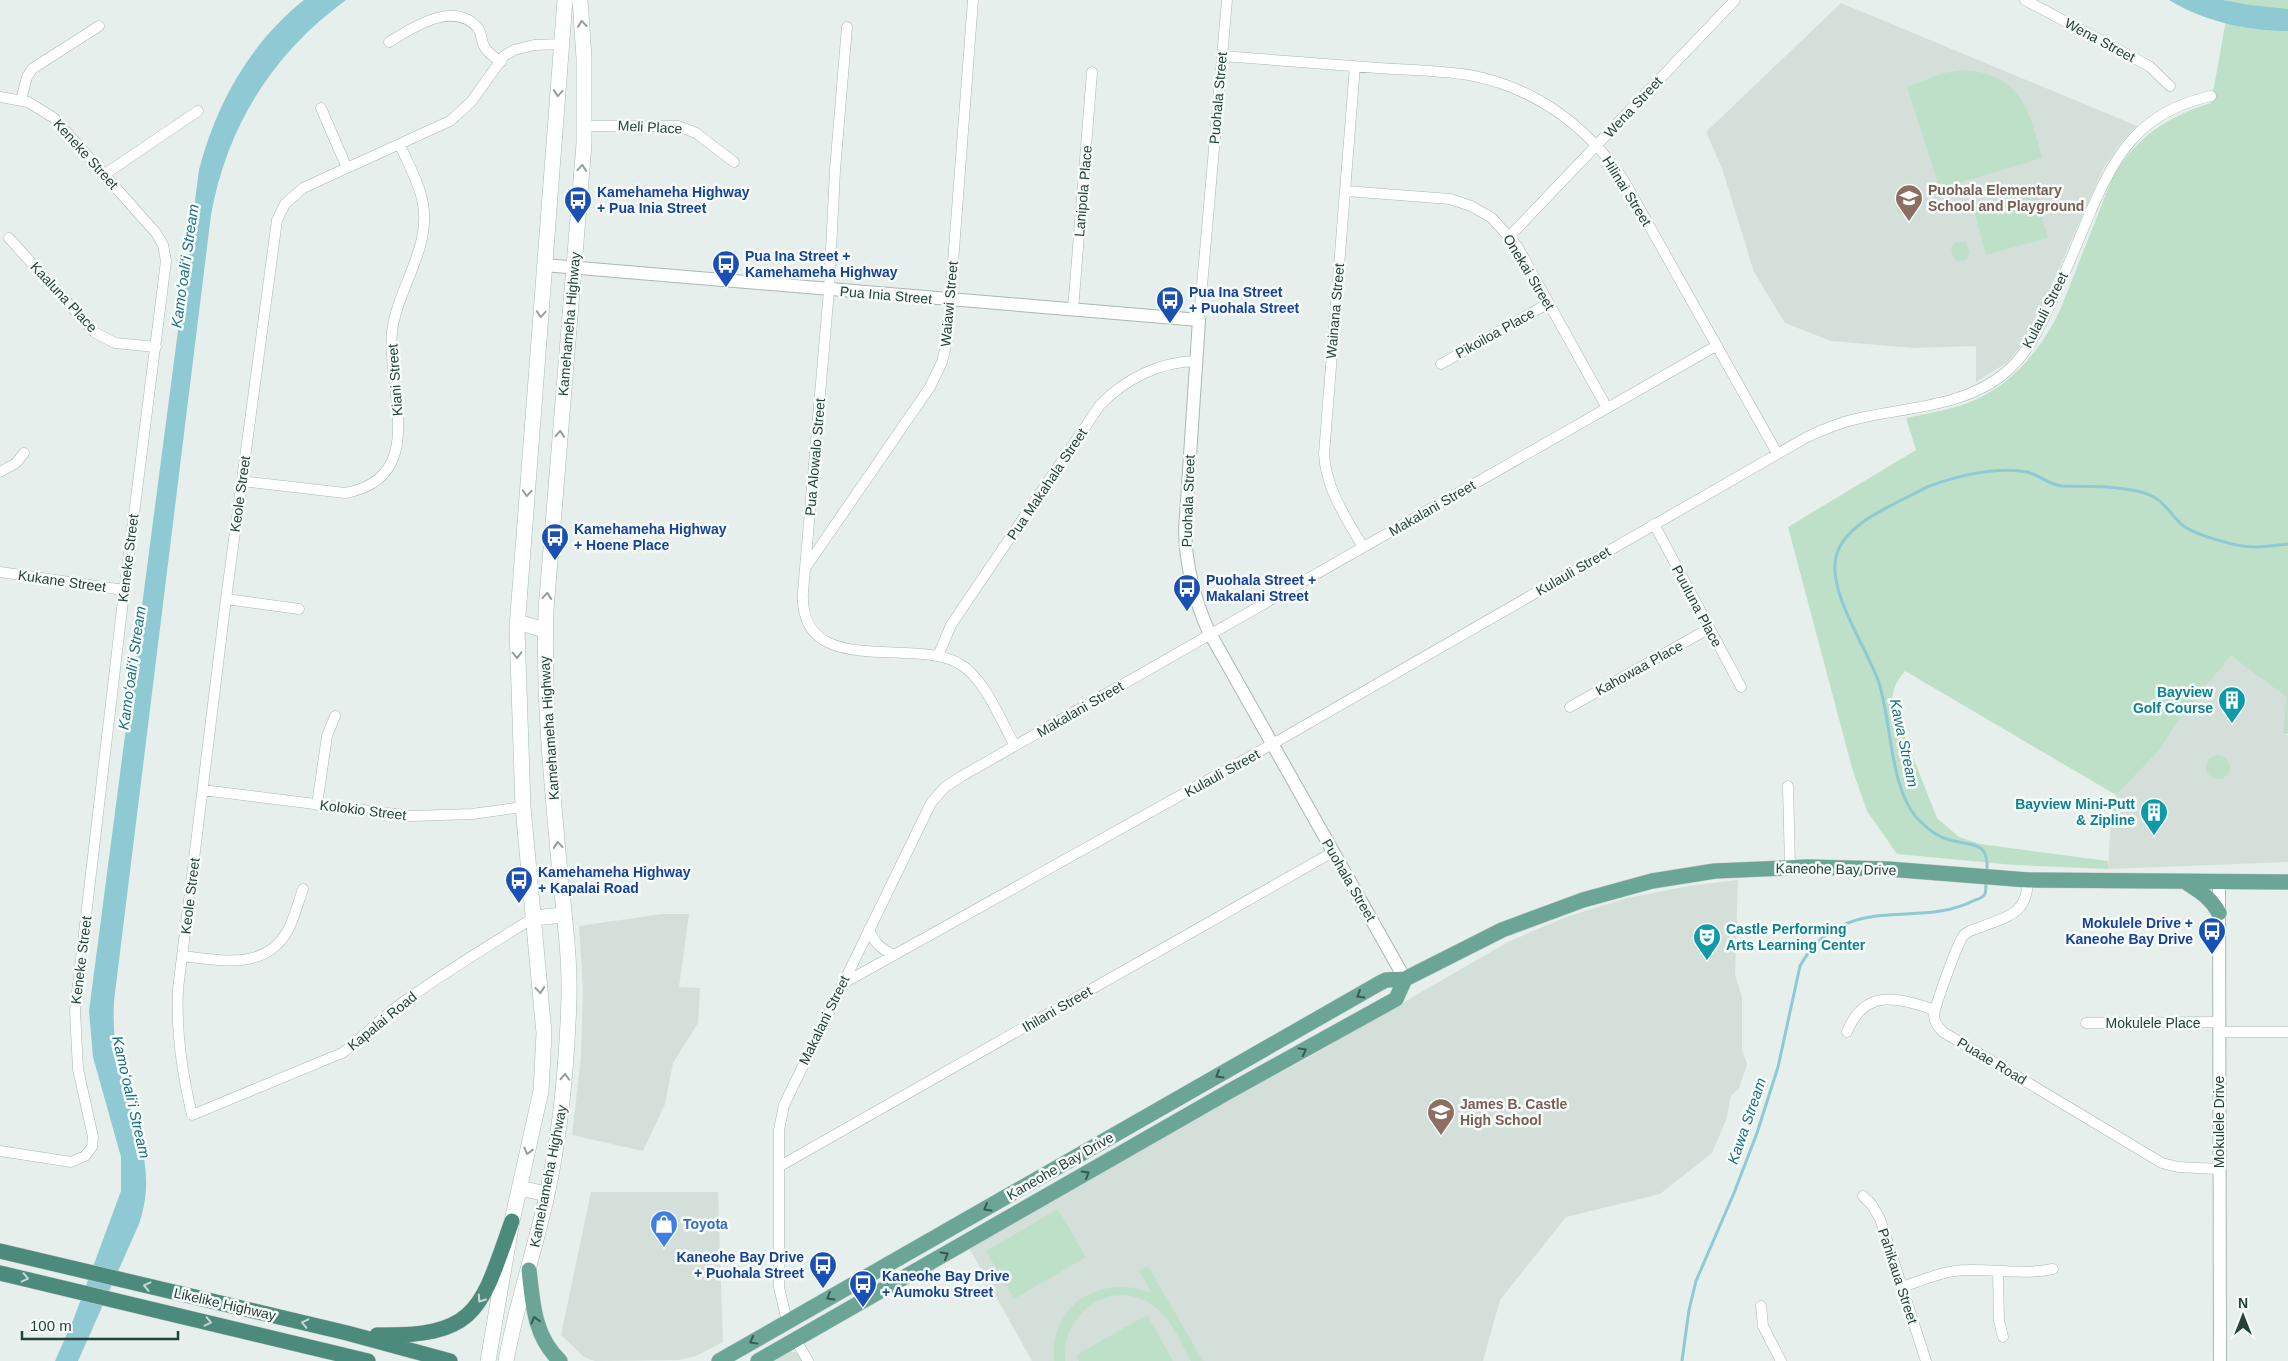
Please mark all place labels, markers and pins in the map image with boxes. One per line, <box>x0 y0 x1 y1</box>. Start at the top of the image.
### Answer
place label: Puohala Elementary School and Playground <box>1928 182 2084 214</box>
school or university icon: Puohala Elementary School and Playground <box>1894 183 1924 222</box>
place label: Kamehameha Highway + Pua Inia Street <box>597 184 750 216</box>
bus stop icon: Kamehameha Highway + Pua Inia Street <box>563 185 593 224</box>
place label: Pua Ina Street + Kamehameha Highway <box>745 248 898 280</box>
bus stop icon: Pua Ina Street + Kamehameha Highway <box>711 249 741 288</box>
place label: Pua Ina Street + Puohala Street <box>1189 284 1299 316</box>
bus stop icon: Pua Ina Street + Puohala Street <box>1155 285 1185 324</box>
place label: Kamehameha Highway + Hoene Place <box>574 521 727 553</box>
bus stop icon: Kamehameha Highway + Hoene Place <box>540 522 570 561</box>
place label: Puohala Street + Makalani Street <box>1206 572 1316 604</box>
bus stop icon: Puohala Street + Makalani Street <box>1172 573 1202 612</box>
place label: Bayview Golf Course <box>2133 684 2213 716</box>
building icon: Bayview Golf Course <box>2217 685 2247 724</box>
place label: Bayview Mini-Putt & Zipline <box>2015 796 2135 828</box>
building icon: Bayview Mini-Putt & Zipline <box>2139 797 2169 836</box>
place label: Kamehameha Highway + Kapalai Road <box>538 864 691 896</box>
bus stop icon: Kamehameha Highway + Kapalai Road <box>504 865 534 904</box>
place label: Mokulele Drive + Kaneohe Bay Drive <box>2065 915 2193 947</box>
bus stop icon: Mokulele Drive + Kaneohe Bay Drive <box>2197 916 2227 955</box>
place label: Castle Performing Arts Learning Center <box>1726 921 1866 953</box>
theatre icon: Castle Performing Arts Learning Center <box>1692 922 1722 961</box>
place label: James B. Castle High School <box>1460 1096 1568 1128</box>
school or university icon: James B. Castle High School <box>1426 1097 1456 1136</box>
shop icon: Toyota <box>649 1209 679 1248</box>
place label: Toyota <box>683 1216 728 1232</box>
place label: Kaneohe Bay Drive + Puohala Street <box>676 1249 804 1281</box>
bus stop icon: Kaneohe Bay Drive + Puohala Street <box>808 1250 838 1289</box>
place label: Kaneohe Bay Drive + Aumoku Street <box>882 1268 1010 1300</box>
bus stop icon: Kaneohe Bay Drive + Aumoku Street <box>848 1269 878 1308</box>

